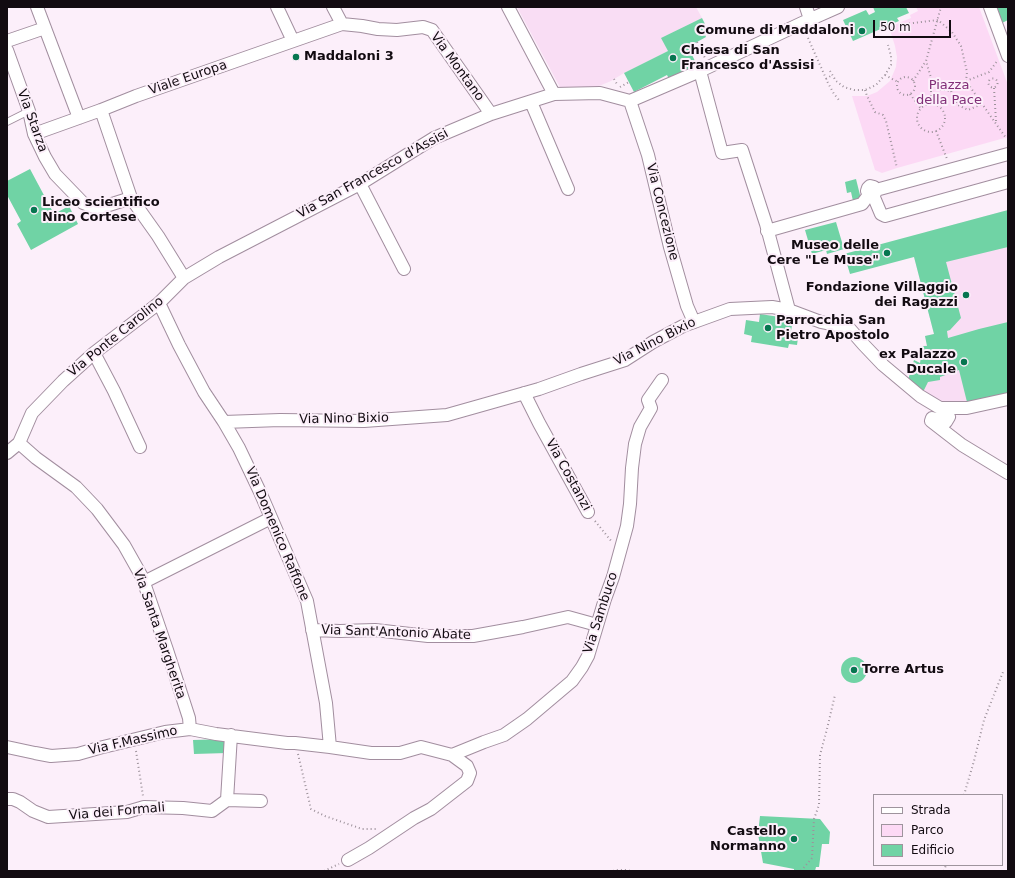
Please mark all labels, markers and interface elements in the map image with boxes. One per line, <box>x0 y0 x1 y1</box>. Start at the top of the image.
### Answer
scale bar <box>875 12 953 38</box>
text: 50 m <box>880 20 911 34</box>
place label: Comune di Maddaloni <box>696 23 854 39</box>
marker: Comune di Maddaloni <box>857 26 867 36</box>
street label: Via Montano <box>427 30 487 104</box>
place label: Chiesa di San Francesco d'Assisi <box>681 43 814 74</box>
place label: Maddaloni 3 <box>304 49 394 65</box>
marker: Maddaloni 3 <box>291 52 301 62</box>
marker: Chiesa di San Francesco d'Assisi <box>668 53 678 63</box>
street label: Viale Europa <box>147 57 229 99</box>
park label: Piazza della Pace <box>916 78 982 109</box>
street label: Via Starza <box>13 87 51 155</box>
street label: Via San Francesco d'Assisi <box>295 126 451 222</box>
street label: Via Concezione <box>642 162 682 262</box>
place label: Liceo scientifico Nino Cortese <box>42 195 160 226</box>
marker: Liceo scientifico Nino Cortese <box>29 205 39 215</box>
place label: Museo delle Cere "Le Muse" <box>767 238 879 269</box>
marker: Museo delle Cere "Le Muse" <box>882 248 892 258</box>
place label: Fondazione Villaggio dei Ragazzi <box>806 280 958 311</box>
marker: Fondazione Villaggio dei Ragazzi <box>961 290 971 300</box>
street label: Via Ponte Carolino <box>65 294 167 380</box>
place label: Parrocchia San Pietro Apostolo <box>776 313 889 344</box>
street label: Via Nino Bixio <box>611 315 699 369</box>
marker: Parrocchia San Pietro Apostolo <box>763 323 773 333</box>
place label: ex Palazzo Ducale <box>879 347 956 378</box>
marker: ex Palazzo Ducale <box>959 357 969 367</box>
street label: Via Nino Bixio <box>299 410 389 428</box>
street label: Via Costanzi <box>542 436 594 514</box>
street label: Via Domenico Raffone <box>242 465 312 603</box>
street label: Via Santa Margherita <box>129 567 189 701</box>
street label: Via Sambuco <box>580 570 622 656</box>
street label: Via Sant'Antonio Abate <box>321 623 471 643</box>
place label: Torre Artus <box>862 662 944 678</box>
marker: Torre Artus <box>849 665 859 675</box>
street label: Via F.Massimo <box>87 723 179 759</box>
legend <box>873 794 1003 866</box>
street label: Via dei Formali <box>68 800 166 824</box>
text: Strada <box>911 803 951 817</box>
text: Parco <box>911 823 944 837</box>
place label: Castello Normanno <box>710 824 786 855</box>
marker: Castello Normanno <box>789 834 799 844</box>
text: Edificio <box>911 843 954 857</box>

